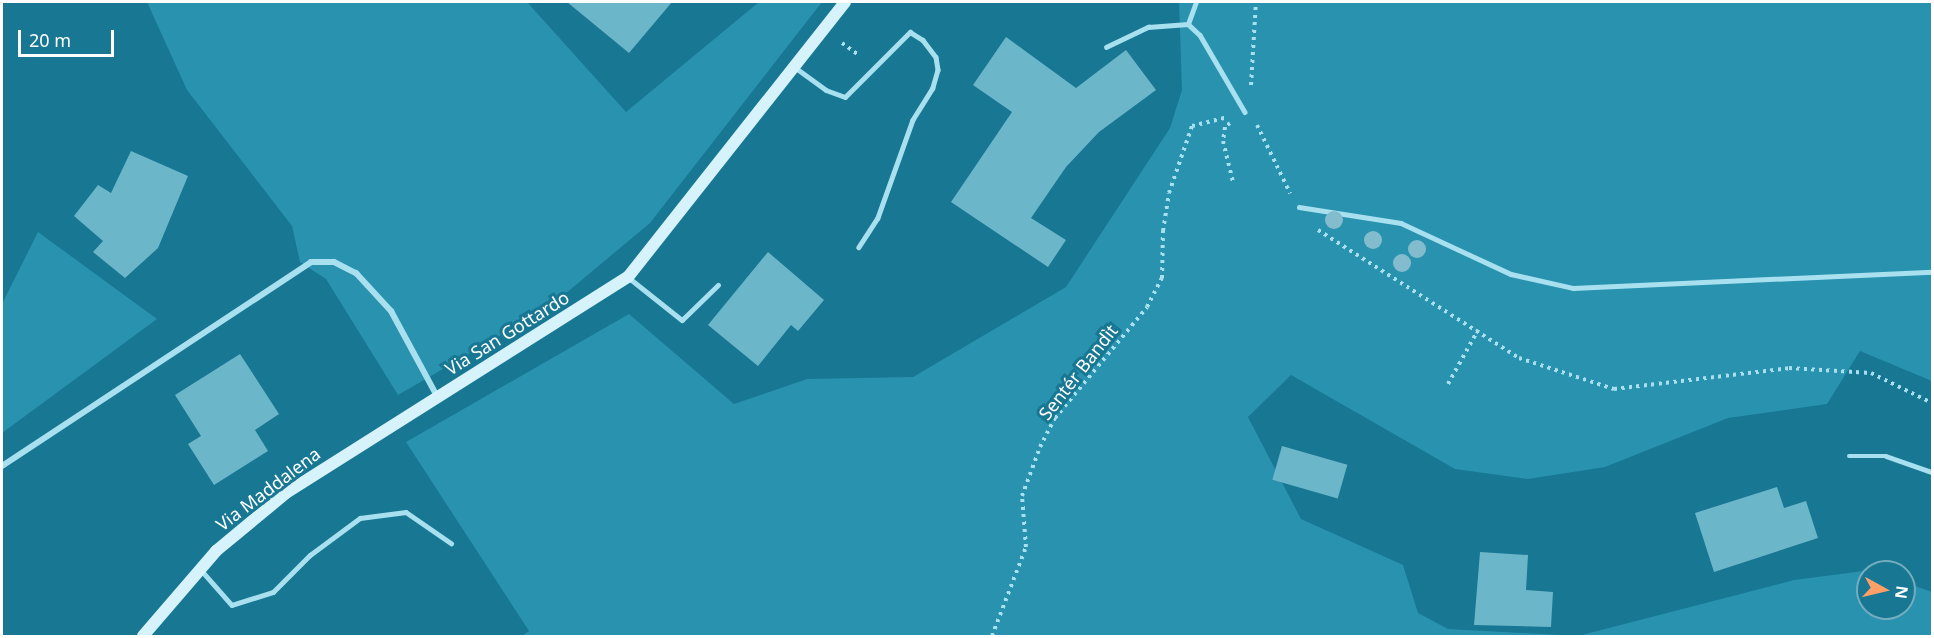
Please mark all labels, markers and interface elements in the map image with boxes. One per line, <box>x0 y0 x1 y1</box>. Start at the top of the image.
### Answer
scale bar <box>21 18 117 56</box>
text: 20 m <box>29 28 71 52</box>
street label: Via San Gottardo <box>441 286 573 380</box>
street label: Sentér Bandìt <box>1034 320 1122 424</box>
street label: Via Maddalena <box>212 443 324 535</box>
north arrow <box>1856 560 1916 620</box>
text: N <box>1890 584 1914 600</box>

